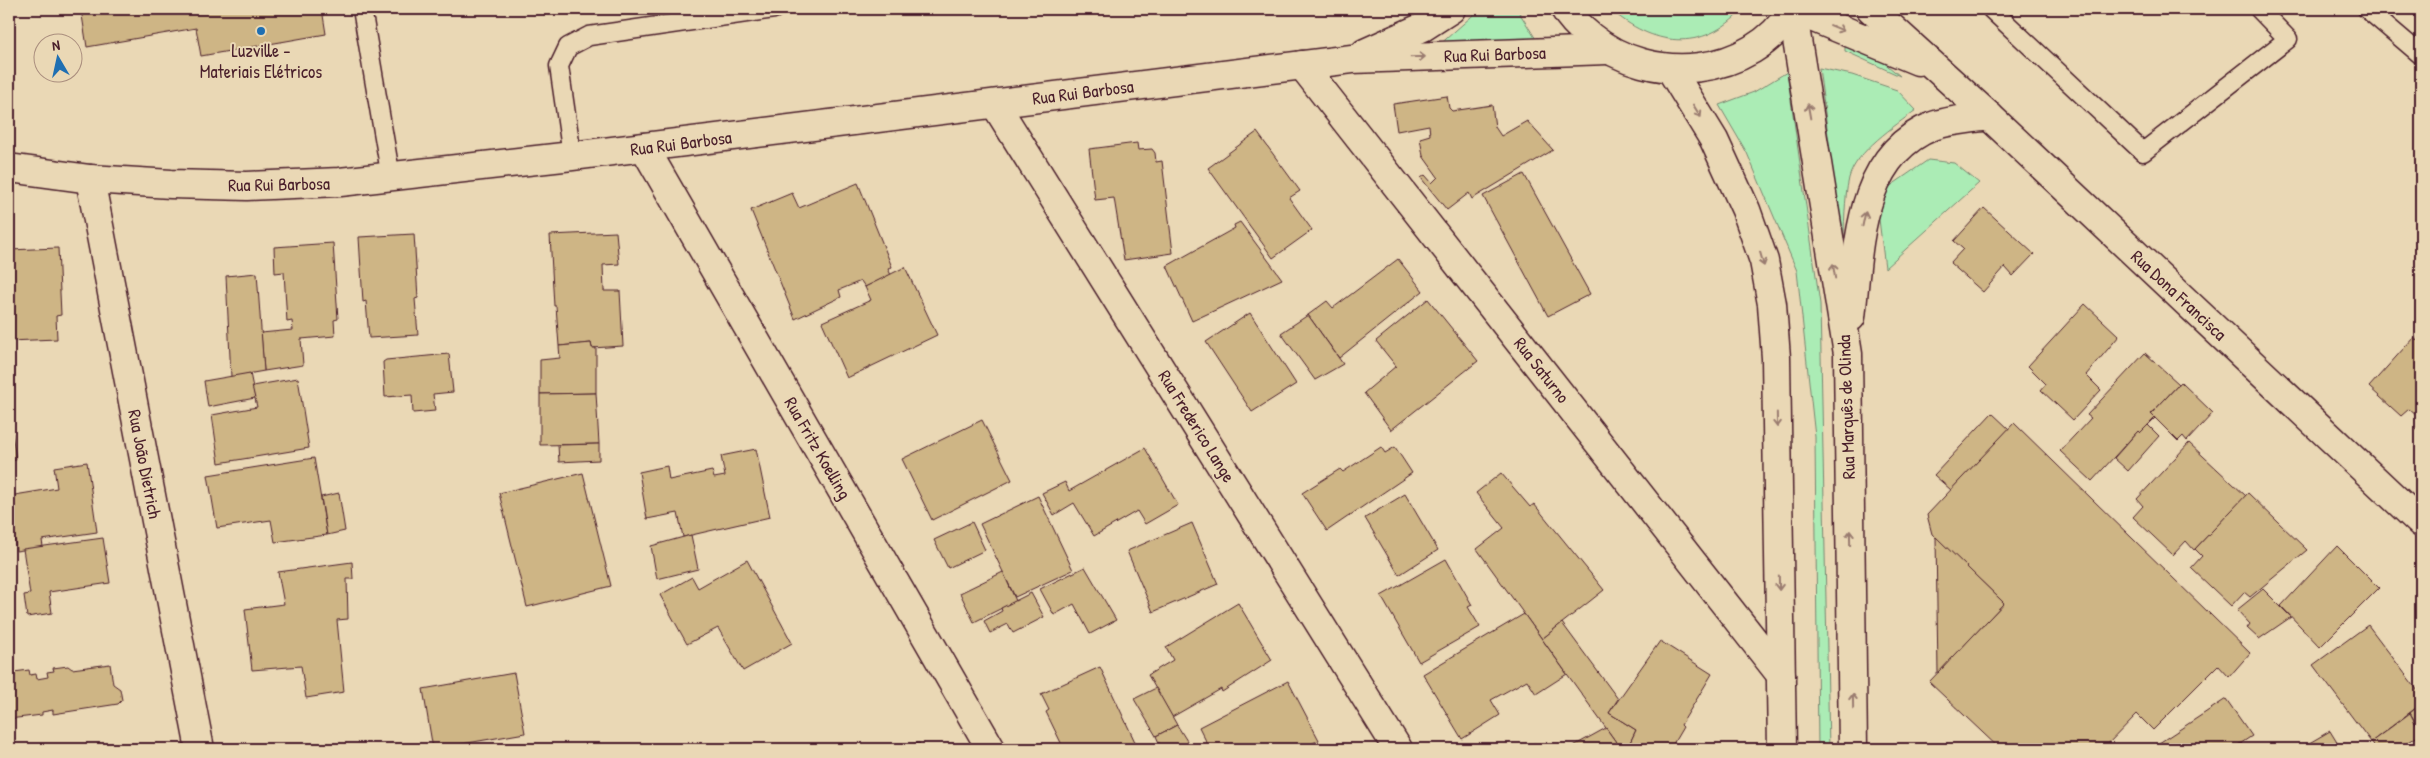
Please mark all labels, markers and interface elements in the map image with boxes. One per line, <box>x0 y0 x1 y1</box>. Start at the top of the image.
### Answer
one-way arrow <box>1829 24 1845 33</box>
marker: Luzville - Materiais Elétricos <box>255 25 267 37</box>
north arrow <box>32 32 82 82</box>
text: N <box>51 35 62 55</box>
place label: Luzville - Materiais Elétricos <box>200 38 322 84</box>
street label: Rua Rui Barbosa <box>1444 40 1546 68</box>
one-way arrow <box>1410 52 1426 61</box>
street label: Rua Rui Barbosa <box>1031 73 1135 111</box>
one-way arrow <box>1803 103 1813 119</box>
one-way arrow <box>1691 104 1702 118</box>
street label: Rua Rui Barbosa <box>629 124 733 162</box>
street label: Rua Rui Barbosa <box>228 171 330 197</box>
one-way arrow <box>1860 211 1869 227</box>
street label: Rua Dona Francisca <box>2126 244 2232 346</box>
one-way arrow <box>1758 251 1768 267</box>
one-way arrow <box>1829 263 1839 279</box>
street label: Rua Saturno <box>1508 332 1576 408</box>
street label: Rua Marquês de Olinda <box>1831 334 1861 480</box>
street label: Rua Frederico Lange <box>1152 365 1242 487</box>
street label: Rua Fritz Koelling <box>779 392 857 504</box>
street label: Rua João Dietrich <box>122 407 168 521</box>
one-way arrow <box>1772 412 1781 428</box>
one-way arrow <box>1845 530 1855 546</box>
one-way arrow <box>1774 574 1784 591</box>
one-way arrow <box>1848 693 1858 709</box>

